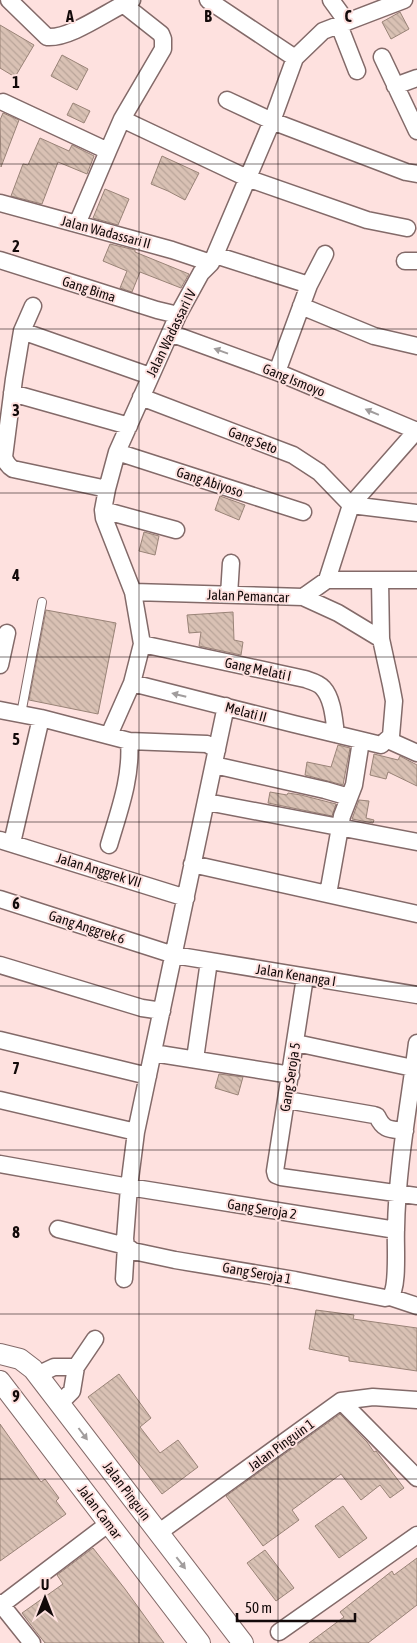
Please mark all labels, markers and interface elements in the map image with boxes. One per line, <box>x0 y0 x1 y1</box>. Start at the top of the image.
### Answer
text: A <box>65 7 74 25</box>
text: B <box>204 7 212 25</box>
text: C <box>344 7 352 25</box>
text: 1 <box>12 73 20 91</box>
street label: Jalan Wadassari II <box>59 212 153 252</box>
text: 2 <box>12 237 20 255</box>
street label: Gang Bima <box>60 273 118 305</box>
street label: Jalan Wadassari IV <box>143 287 199 379</box>
one-way arrow <box>213 347 228 355</box>
street label: Gang Ismoyo <box>260 360 328 400</box>
text: 3 <box>12 401 20 419</box>
one-way arrow <box>365 408 379 416</box>
street label: Gang Seto <box>226 423 280 457</box>
street label: Gang Abiyoso <box>175 464 245 500</box>
text: 4 <box>11 566 20 584</box>
street label: Jalan Pemancar <box>207 587 290 605</box>
street label: Gang Melati I <box>223 654 293 684</box>
one-way arrow <box>172 690 187 698</box>
street label: Melati II <box>224 699 268 725</box>
text: 5 <box>12 730 20 748</box>
street label: Jalan Anggrek VII <box>55 849 143 891</box>
text: 6 <box>12 894 20 912</box>
street label: Gang Anggrek 6 <box>47 907 128 947</box>
street label: Jalan Kenanga I <box>255 961 337 989</box>
street label: Gang Seroja 5 <box>277 1041 303 1113</box>
text: 7 <box>12 1059 20 1077</box>
street label: Gang Seroja 2 <box>226 1196 298 1222</box>
text: 8 <box>12 1223 20 1241</box>
street label: Gang Seroja 1 <box>221 1259 293 1287</box>
text: 9 <box>12 1387 20 1405</box>
street label: Jalan Pinguin 1 <box>245 1416 317 1474</box>
one-way arrow <box>78 1427 88 1441</box>
street label: Jalan Pinguin <box>100 1459 154 1523</box>
street label: Jalan Camar <box>75 1482 126 1543</box>
one-way arrow <box>176 1556 187 1569</box>
north arrow <box>20 1573 70 1623</box>
text: U <box>41 1577 49 1593</box>
scale bar <box>237 1590 354 1622</box>
text: 50 m <box>245 1599 272 1616</box>

